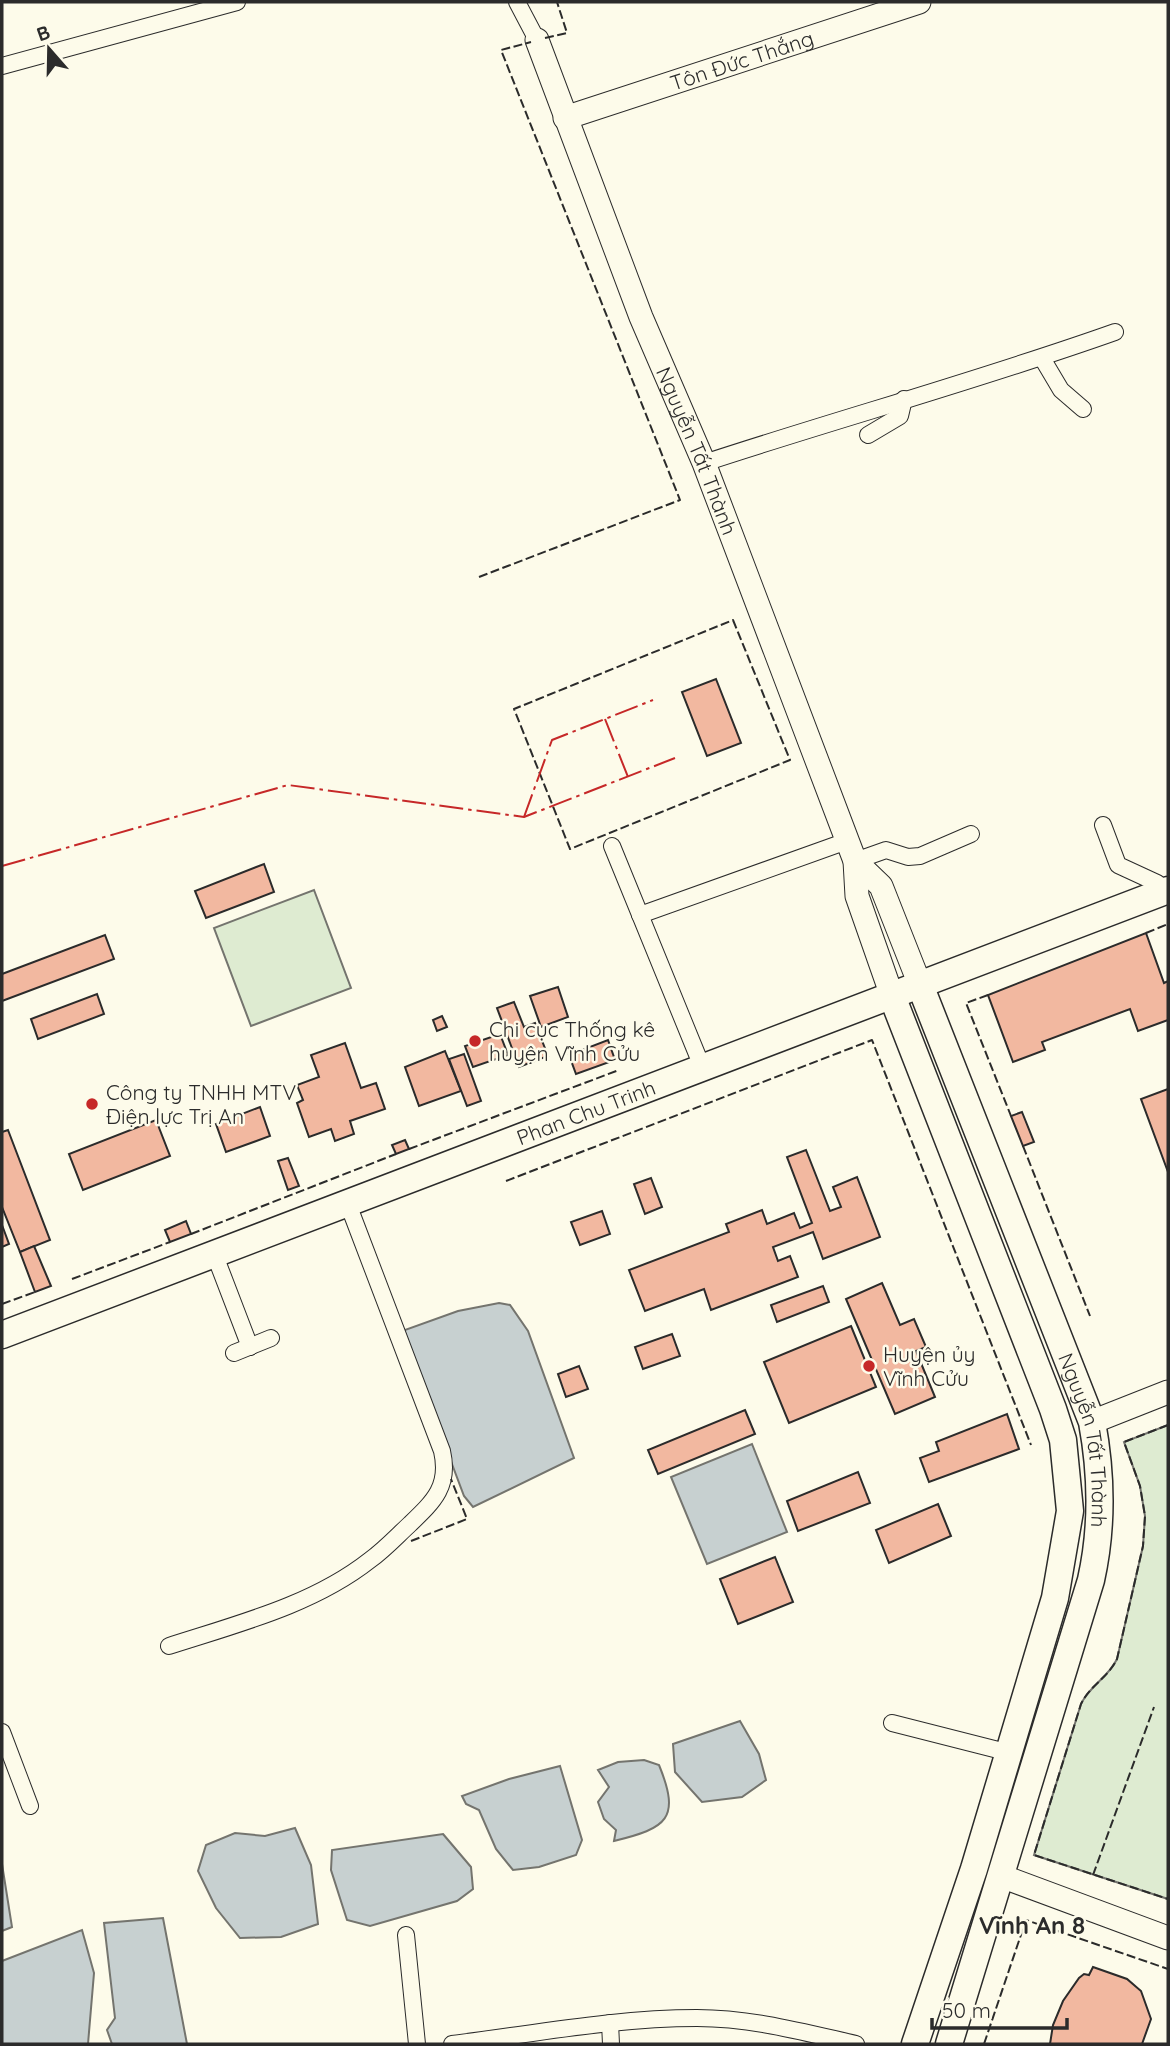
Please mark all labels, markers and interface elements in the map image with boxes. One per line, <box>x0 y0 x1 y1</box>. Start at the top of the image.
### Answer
north arrow <box>14 14 84 84</box>
text: B <box>33 20 53 46</box>
street label: Tôn Đức Thắng <box>667 24 817 96</box>
street label: Nguyễn Tất Thành <box>651 363 743 538</box>
place label: Chi cục Thống kê huyện Vĩnh Cửu <box>489 1016 655 1066</box>
marker: Chi cục Thống kê huyện Vĩnh Cửu <box>467 1033 483 1049</box>
street label: Phan Chu Trinh <box>513 1074 659 1150</box>
place label: Công ty TNHH MTV Điện lực Trị An <box>106 1079 296 1129</box>
marker: Công ty TNHH MTV Điện lực Trị An <box>84 1096 100 1112</box>
place label: Huyện ủy Vĩnh Cửu <box>883 1341 976 1391</box>
street label: Nguyễn Tất Thành <box>1053 1349 1113 1528</box>
marker: Huyện ủy Vĩnh Cửu <box>861 1358 877 1374</box>
district label: Vĩnh An 8 <box>979 1910 1085 1940</box>
scale bar <box>932 1986 1067 2030</box>
text: 50 m <box>942 1997 991 2023</box>

